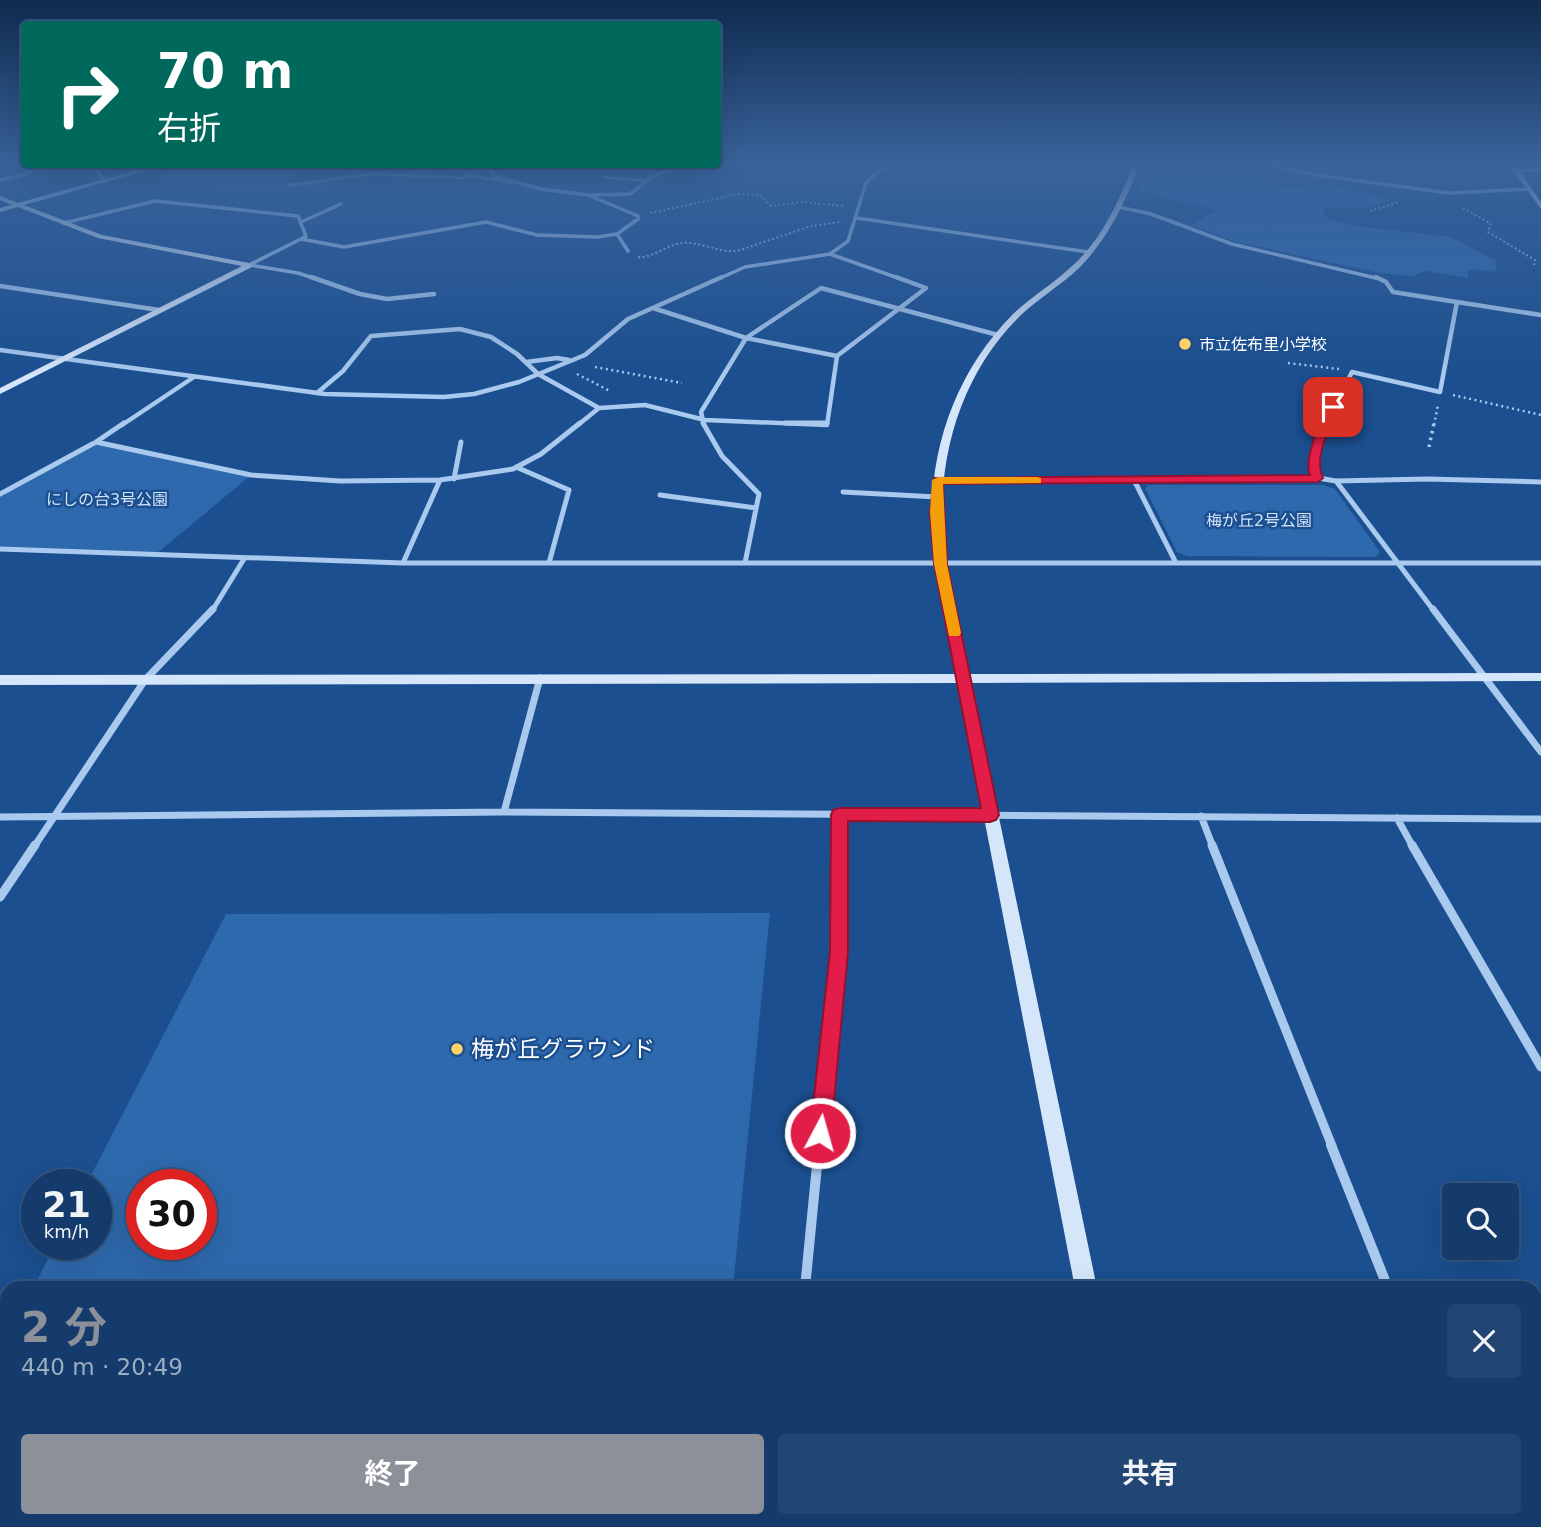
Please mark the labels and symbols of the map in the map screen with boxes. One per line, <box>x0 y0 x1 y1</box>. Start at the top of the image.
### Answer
place label: 市立佐布里小学校 <box>1199 335 1327 354</box>
marker: 市立佐布里小学校 <box>1177 336 1193 352</box>
pin <box>1303 377 1363 437</box>
park label: にしの台3号公園 <box>46 490 168 509</box>
park label: 梅が丘2号公園 <box>1206 511 1312 530</box>
place label: 梅が丘グラウンド <box>471 1036 655 1062</box>
marker: 梅が丘グラウンド <box>449 1041 465 1057</box>
position arrow <box>783 1096 857 1170</box>
speed limit sign: 30 <box>126 1169 217 1260</box>

